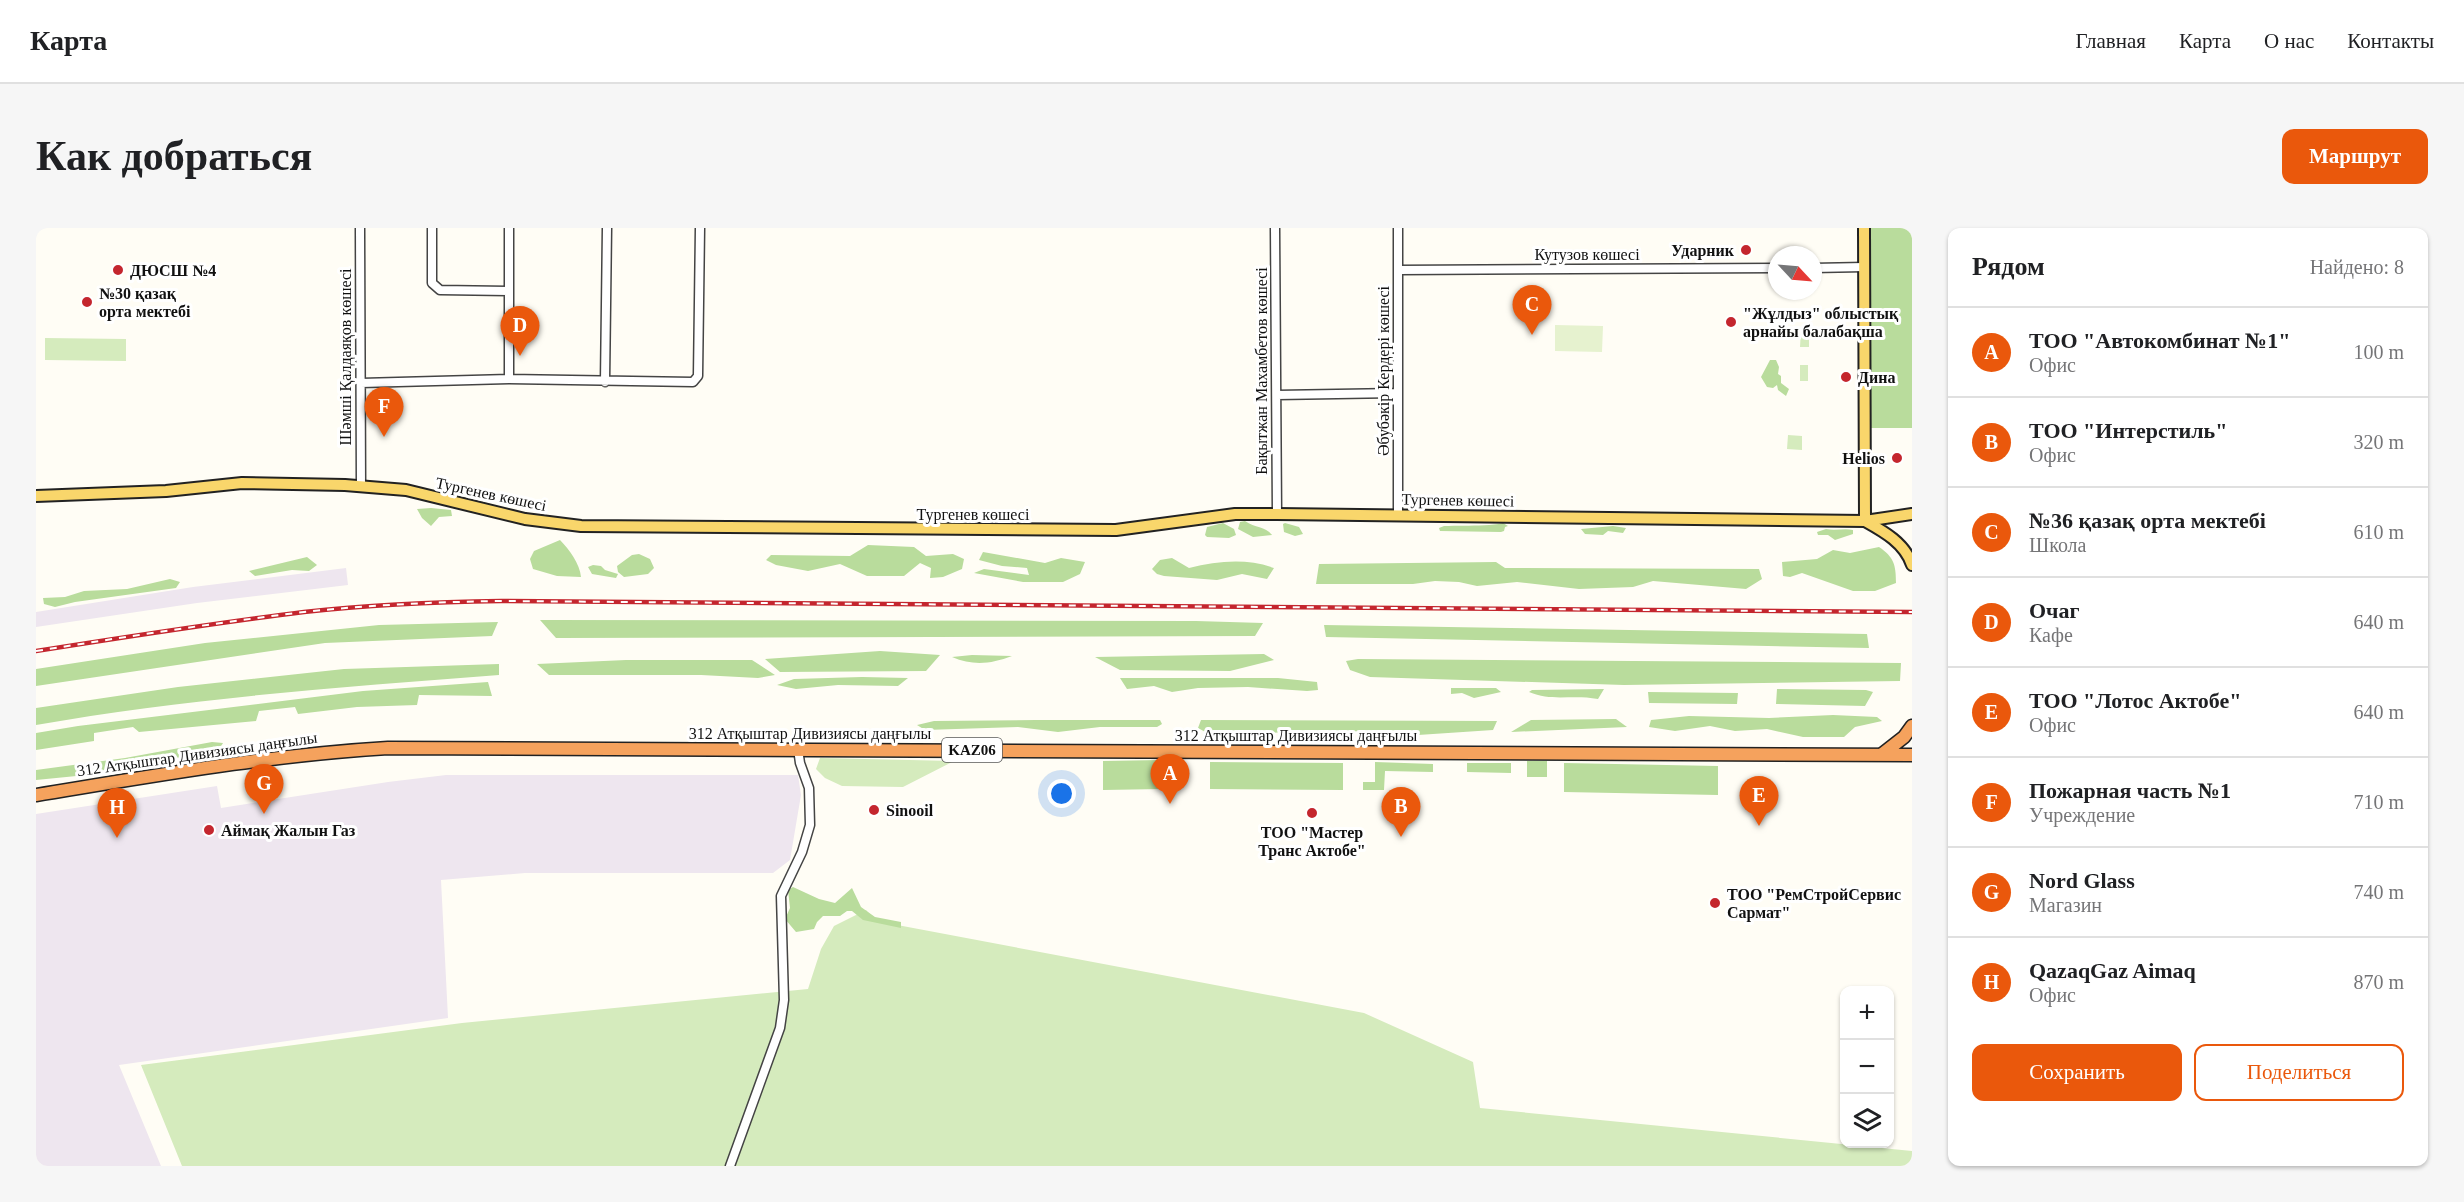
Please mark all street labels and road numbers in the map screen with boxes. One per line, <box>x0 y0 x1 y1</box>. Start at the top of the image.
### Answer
street label: Кутузов көшесі <box>1534 246 1640 264</box>
street label: Бақытжан Махамбетов көшесі <box>1253 267 1271 475</box>
street label: Шәмші Қалдаяқов көшесі <box>337 268 355 446</box>
street label: Әбубәкір Кердері көшесі <box>1375 285 1393 456</box>
street label: Тургенев көшесі <box>434 474 548 515</box>
street label: Тургенев көшесі <box>1401 491 1515 510</box>
street label: Тургенев көшесі <box>917 506 1030 524</box>
street label: 312 Атқыштар Дивизиясы даңғылы <box>689 725 931 743</box>
street label: 312 Атқыштар Дивизиясы даңғылы <box>1175 727 1417 745</box>
street label: 312 Атқыштар Дивизиясы даңғылы <box>76 729 319 780</box>
road number: KАZ06 <box>942 738 1002 762</box>

